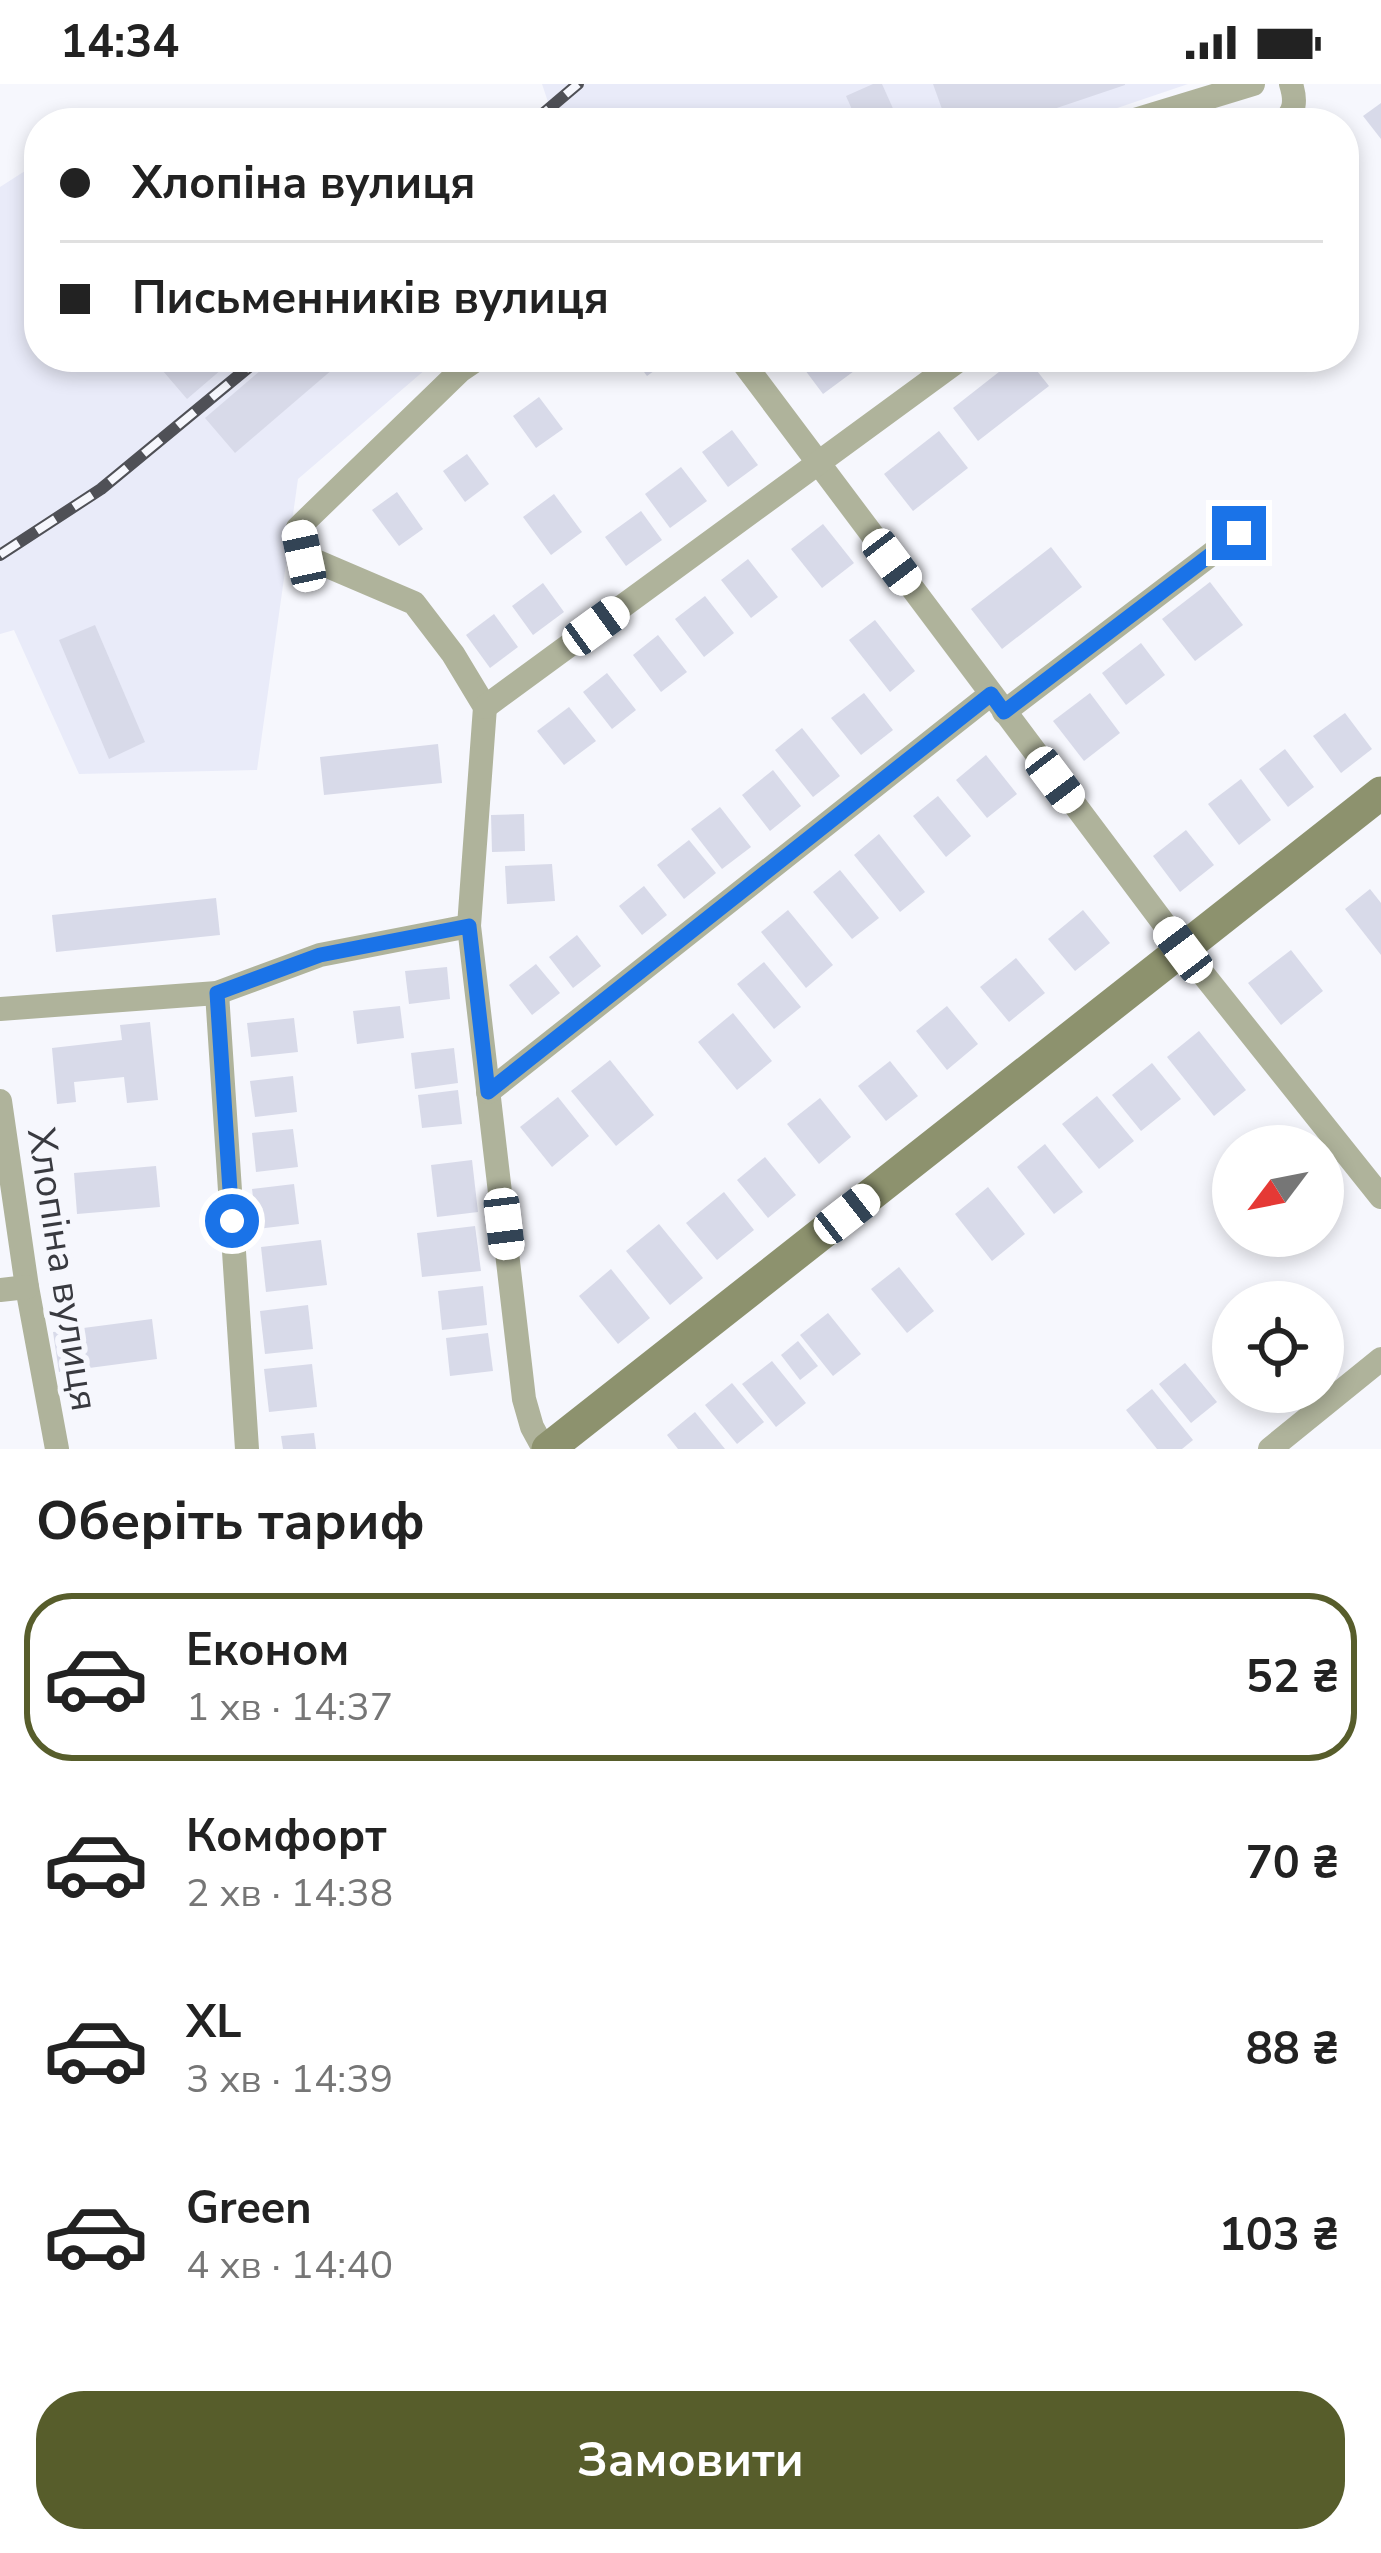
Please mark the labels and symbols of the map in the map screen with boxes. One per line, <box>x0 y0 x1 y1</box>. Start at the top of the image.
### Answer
route end <box>1212 506 1266 560</box>
car <box>279 517 329 595</box>
car <box>856 522 928 602</box>
car <box>556 590 636 662</box>
car <box>1019 740 1091 820</box>
car <box>1147 910 1219 990</box>
street label: Хлопіна вулиця <box>14 1124 111 1415</box>
north arrow <box>1212 1125 1344 1257</box>
car <box>808 1178 886 1250</box>
car <box>482 1186 526 1262</box>
route start <box>205 1194 259 1248</box>

